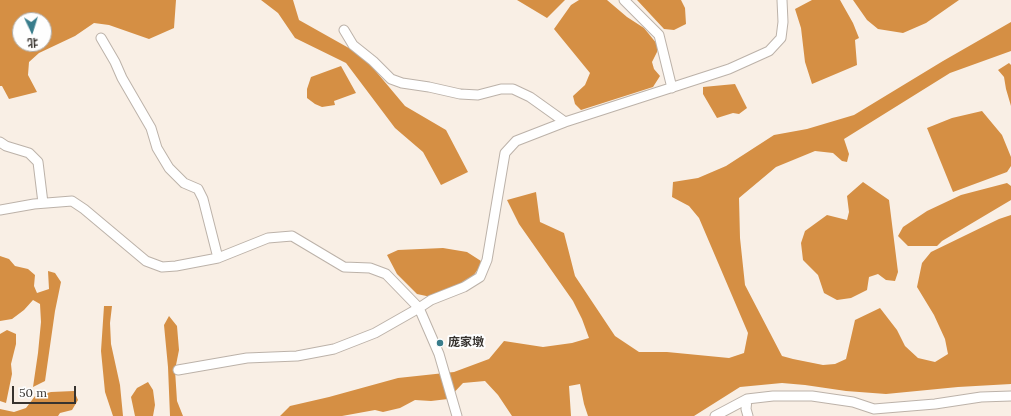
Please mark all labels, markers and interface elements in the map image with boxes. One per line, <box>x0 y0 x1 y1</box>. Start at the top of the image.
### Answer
north arrow <box>12 12 52 52</box>
text: 北 <box>27 36 39 50</box>
place label: 庞家墩 <box>448 336 484 350</box>
marker: 庞家墩 <box>435 338 445 348</box>
scale bar <box>14 378 78 404</box>
text: 50 m <box>19 385 47 400</box>

